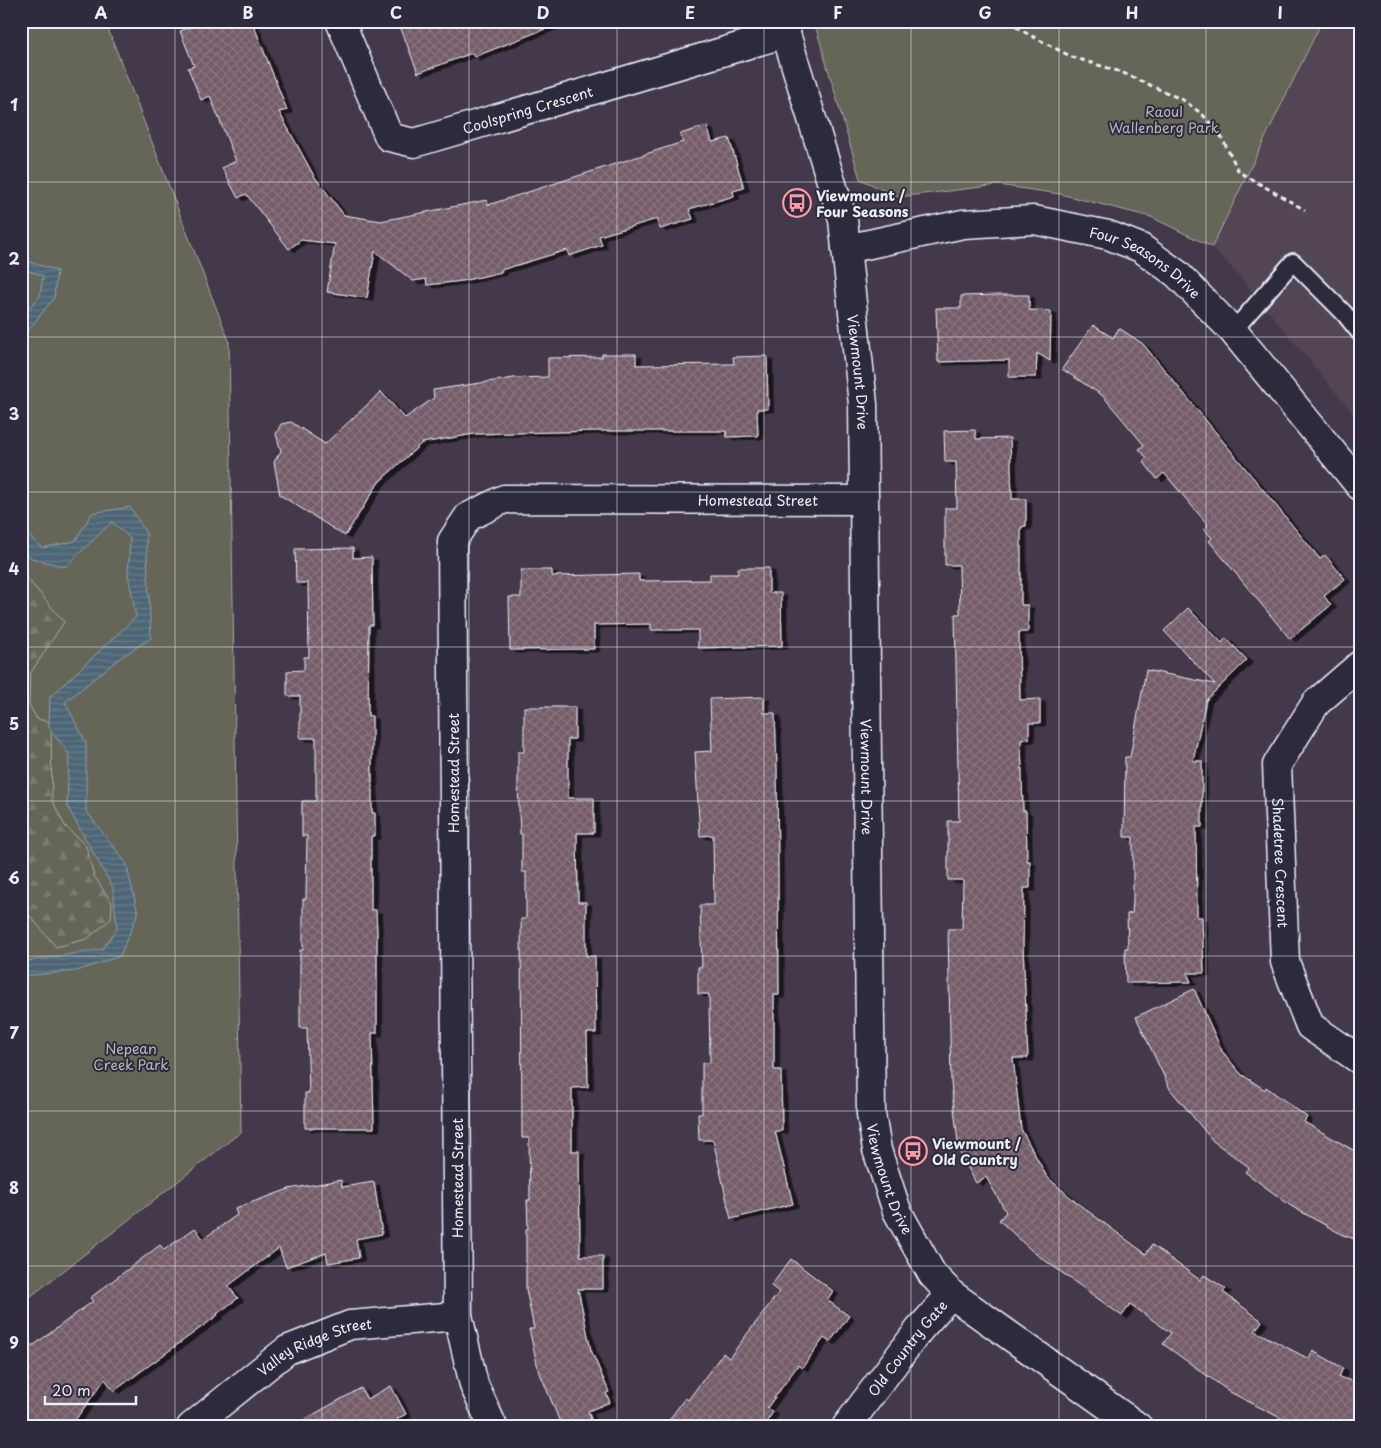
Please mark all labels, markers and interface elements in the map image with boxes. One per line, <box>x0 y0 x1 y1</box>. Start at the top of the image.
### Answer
text: A <box>95 0 108 24</box>
text: B <box>243 0 254 24</box>
text: C <box>390 0 402 24</box>
text: D <box>537 0 549 24</box>
text: E <box>685 0 695 24</box>
text: F <box>833 0 843 24</box>
text: G <box>978 0 992 24</box>
text: H <box>1126 0 1138 24</box>
text: I <box>1277 0 1283 24</box>
street label: Coolspring Crescent <box>460 80 595 139</box>
text: 1 <box>10 92 18 116</box>
park label: Raoul Wallenberg Park <box>1109 101 1220 138</box>
place label: Viewmount / Four Seasons <box>816 185 909 222</box>
bus stop icon: Viewmount / Four Seasons <box>782 188 812 218</box>
street label: Four Seasons Drive <box>1088 221 1206 303</box>
text: 2 <box>8 246 20 270</box>
street label: Viewmount Drive <box>843 313 874 430</box>
text: 3 <box>9 401 19 425</box>
street label: Homestead Street <box>698 489 818 510</box>
text: 4 <box>9 556 20 580</box>
text: 5 <box>9 711 19 735</box>
street label: Homestead Street <box>443 713 464 833</box>
street label: Viewmount Drive <box>856 719 878 835</box>
street label: Shadetree Crescent <box>1268 797 1294 928</box>
text: 6 <box>8 865 20 889</box>
text: 7 <box>9 1020 19 1044</box>
park label: Nepean Creek Park <box>93 1038 169 1075</box>
street label: Homestead Street <box>447 1118 468 1238</box>
street label: Viewmount Drive <box>862 1122 918 1238</box>
place label: Viewmount / Old Country <box>932 1133 1021 1170</box>
bus stop icon: Viewmount / Old Country <box>898 1136 928 1166</box>
text: 8 <box>9 1175 19 1199</box>
street label: Old Country Gate <box>862 1295 952 1400</box>
street label: Valley Ridge Street <box>253 1313 373 1381</box>
text: 9 <box>9 1330 19 1354</box>
scale bar <box>45 1373 136 1405</box>
text: 20 m <box>52 1378 91 1401</box>

